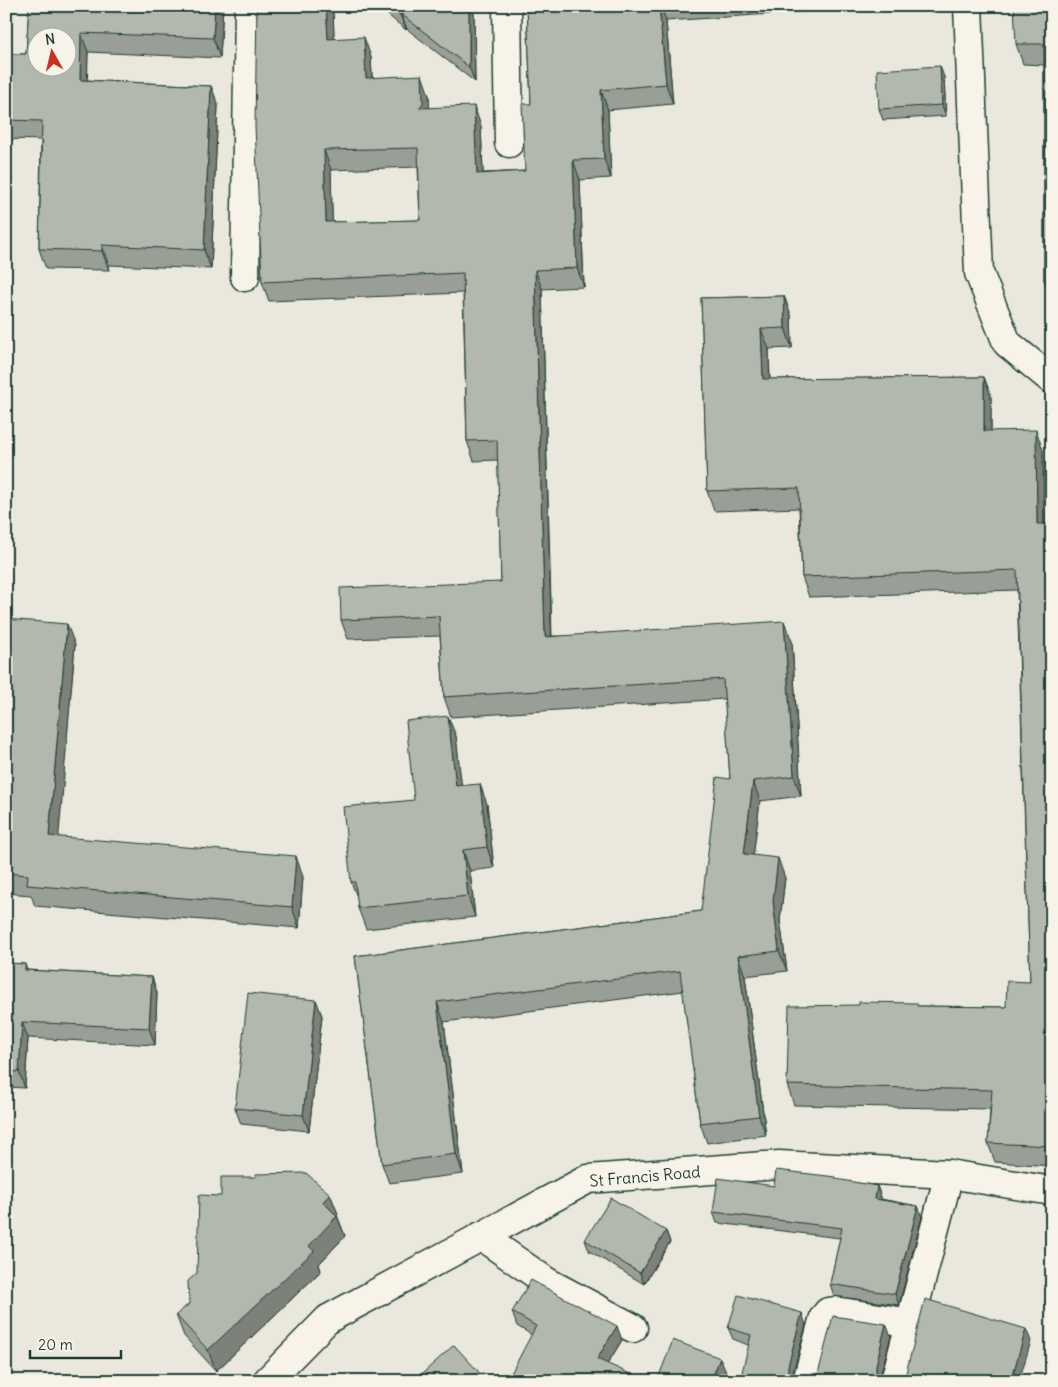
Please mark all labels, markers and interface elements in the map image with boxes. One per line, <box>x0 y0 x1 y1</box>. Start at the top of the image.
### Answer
north arrow <box>28 28 78 78</box>
text: N <box>44 30 56 49</box>
street label: St Francis Road <box>589 1161 701 1191</box>
scale bar <box>30 1327 121 1359</box>
text: 20 m <box>38 1335 73 1354</box>

